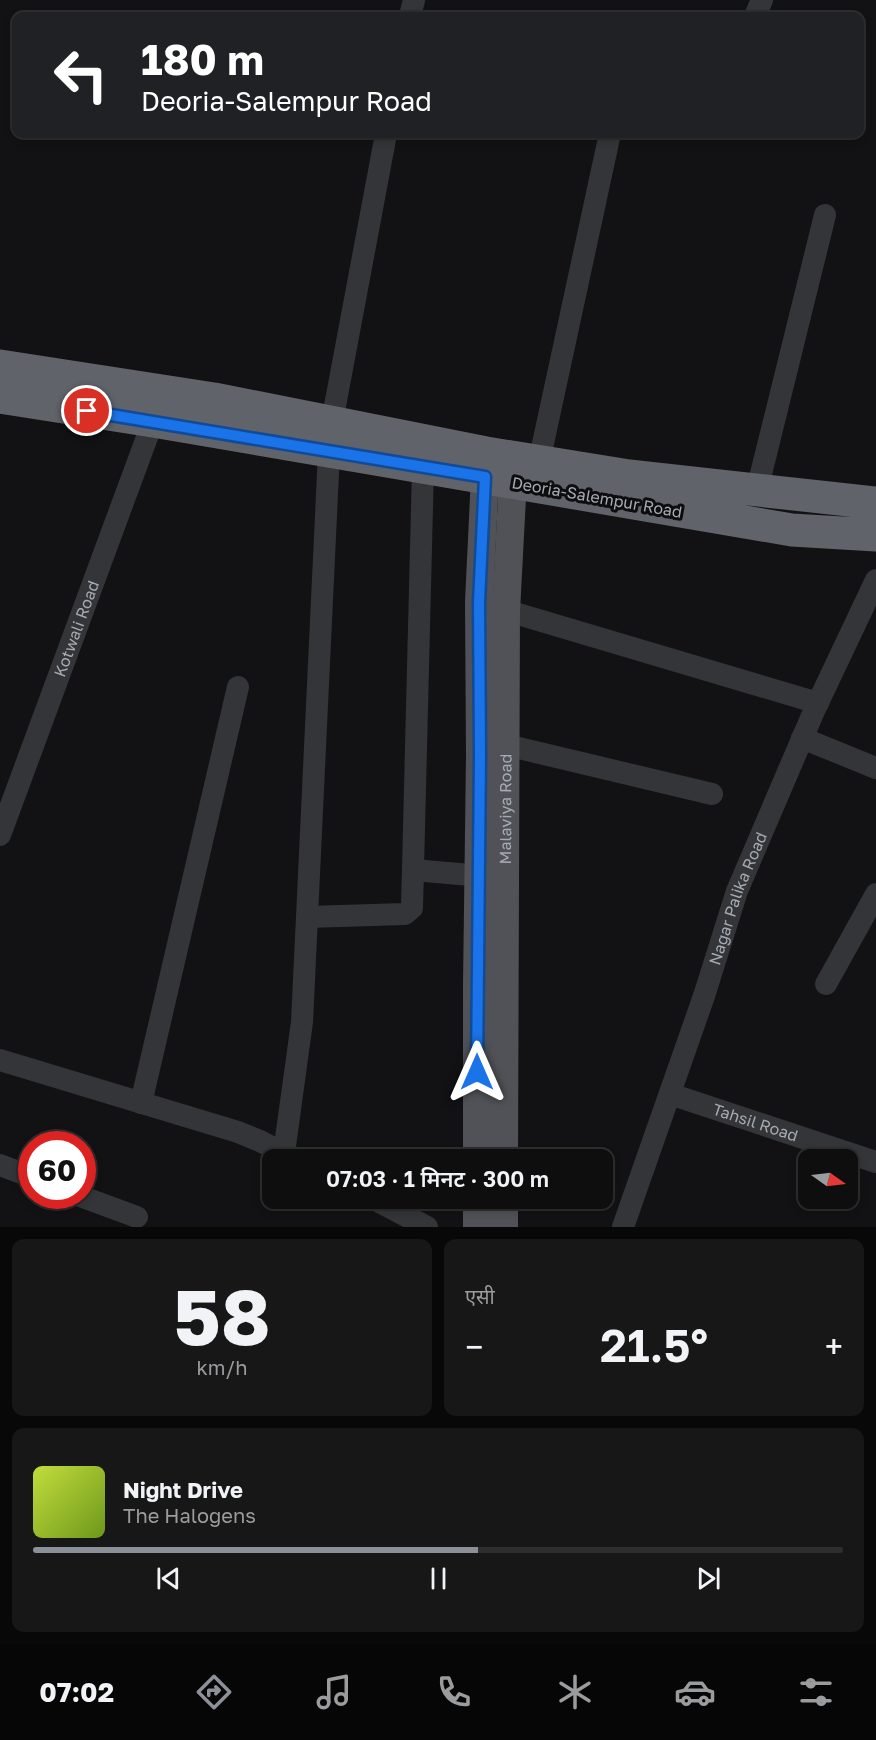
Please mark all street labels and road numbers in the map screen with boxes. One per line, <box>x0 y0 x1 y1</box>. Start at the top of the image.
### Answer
street label: Deoria-Salempur Road <box>510 472 684 522</box>
street label: Kotwali Road <box>49 578 103 680</box>
street label: Malaviya Road <box>495 754 515 864</box>
street label: Nagar Palika Road <box>704 829 771 967</box>
street label: Tahsil Road <box>710 1099 801 1146</box>

